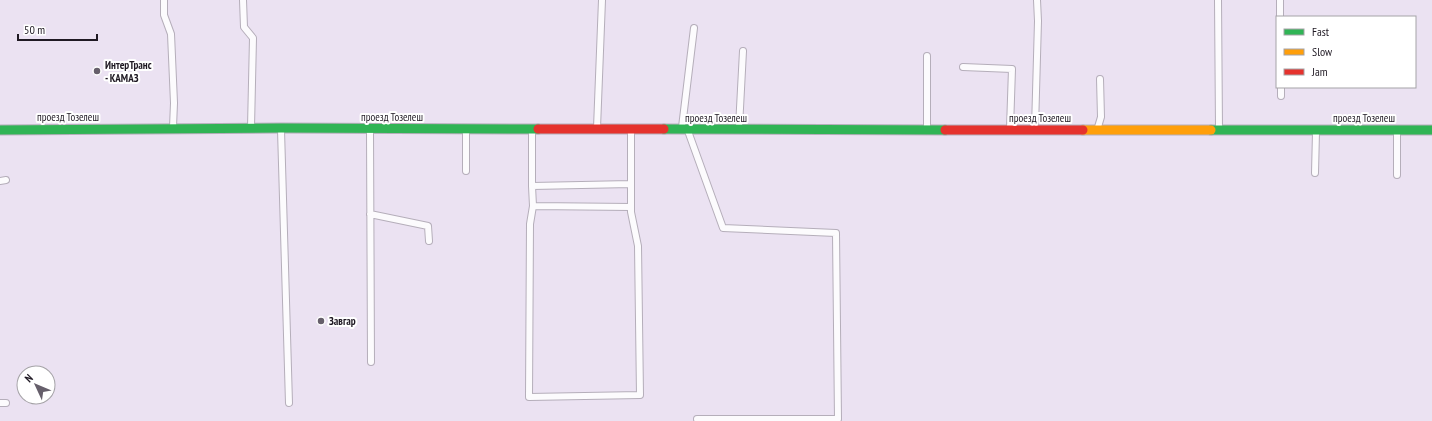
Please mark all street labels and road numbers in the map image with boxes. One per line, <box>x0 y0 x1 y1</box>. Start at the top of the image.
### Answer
street label: проезд Тозелеш <box>37 110 99 124</box>
street label: проезд Тозелеш <box>361 110 423 124</box>
street label: проезд Тозелеш <box>685 111 747 125</box>
street label: проезд Тозелеш <box>1009 111 1071 125</box>
street label: проезд Тозелеш <box>1333 111 1395 125</box>

